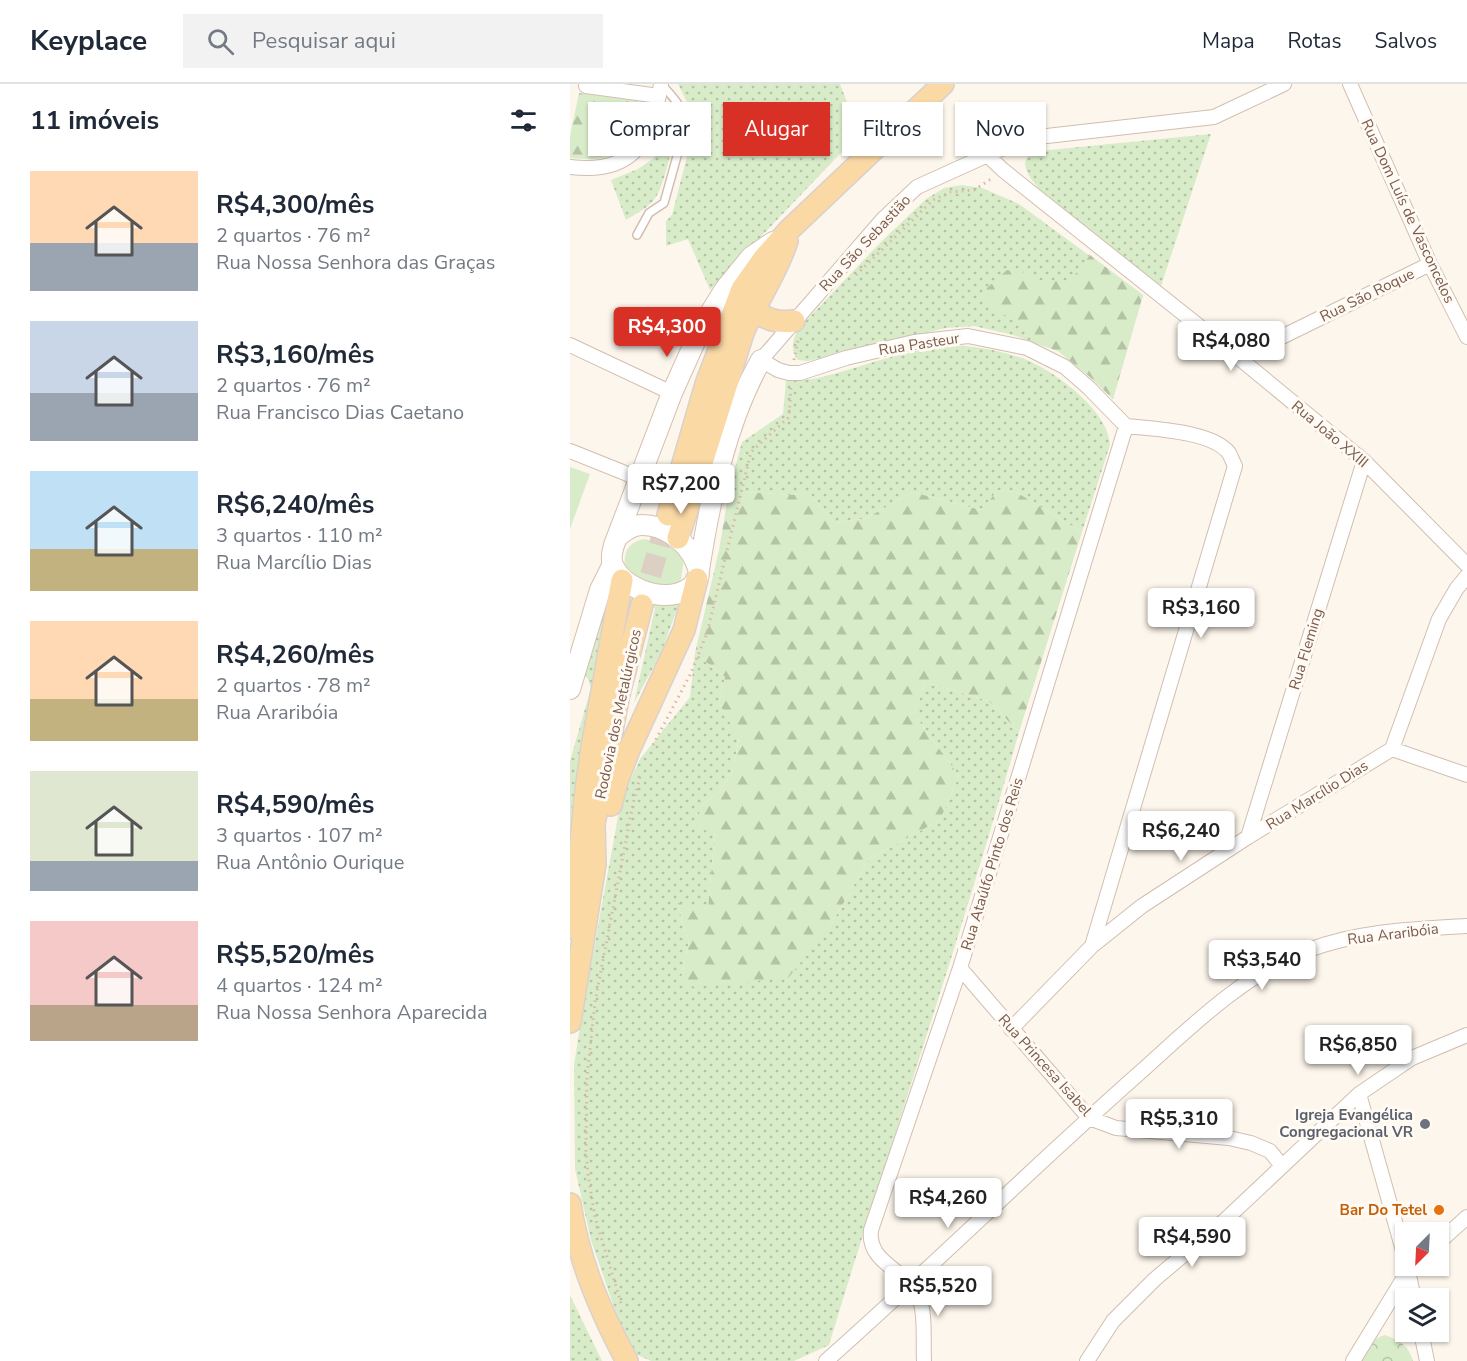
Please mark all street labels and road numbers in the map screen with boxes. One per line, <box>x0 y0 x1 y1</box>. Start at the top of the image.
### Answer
street label: Rua Dom Luís de Vasconcelos <box>1356 116 1460 306</box>
street label: Rua São Sebastião <box>815 190 915 296</box>
street label: Rua São Roque <box>1316 263 1418 327</box>
street label: Rua Pasteur <box>877 328 961 360</box>
street label: Rua João XXIII <box>1287 396 1373 472</box>
street label: Rua Fleming <box>1284 606 1328 692</box>
street label: Rodovia dos Metalúrgicos <box>590 627 646 801</box>
street label: Rua Marcílio Dias <box>1262 756 1372 834</box>
street label: Rua Ataúlfo Pinto dos Reis <box>956 775 1028 953</box>
street label: Rua Araribóia <box>1346 918 1440 950</box>
street label: Rua Princesa Isabel <box>994 1010 1097 1121</box>

